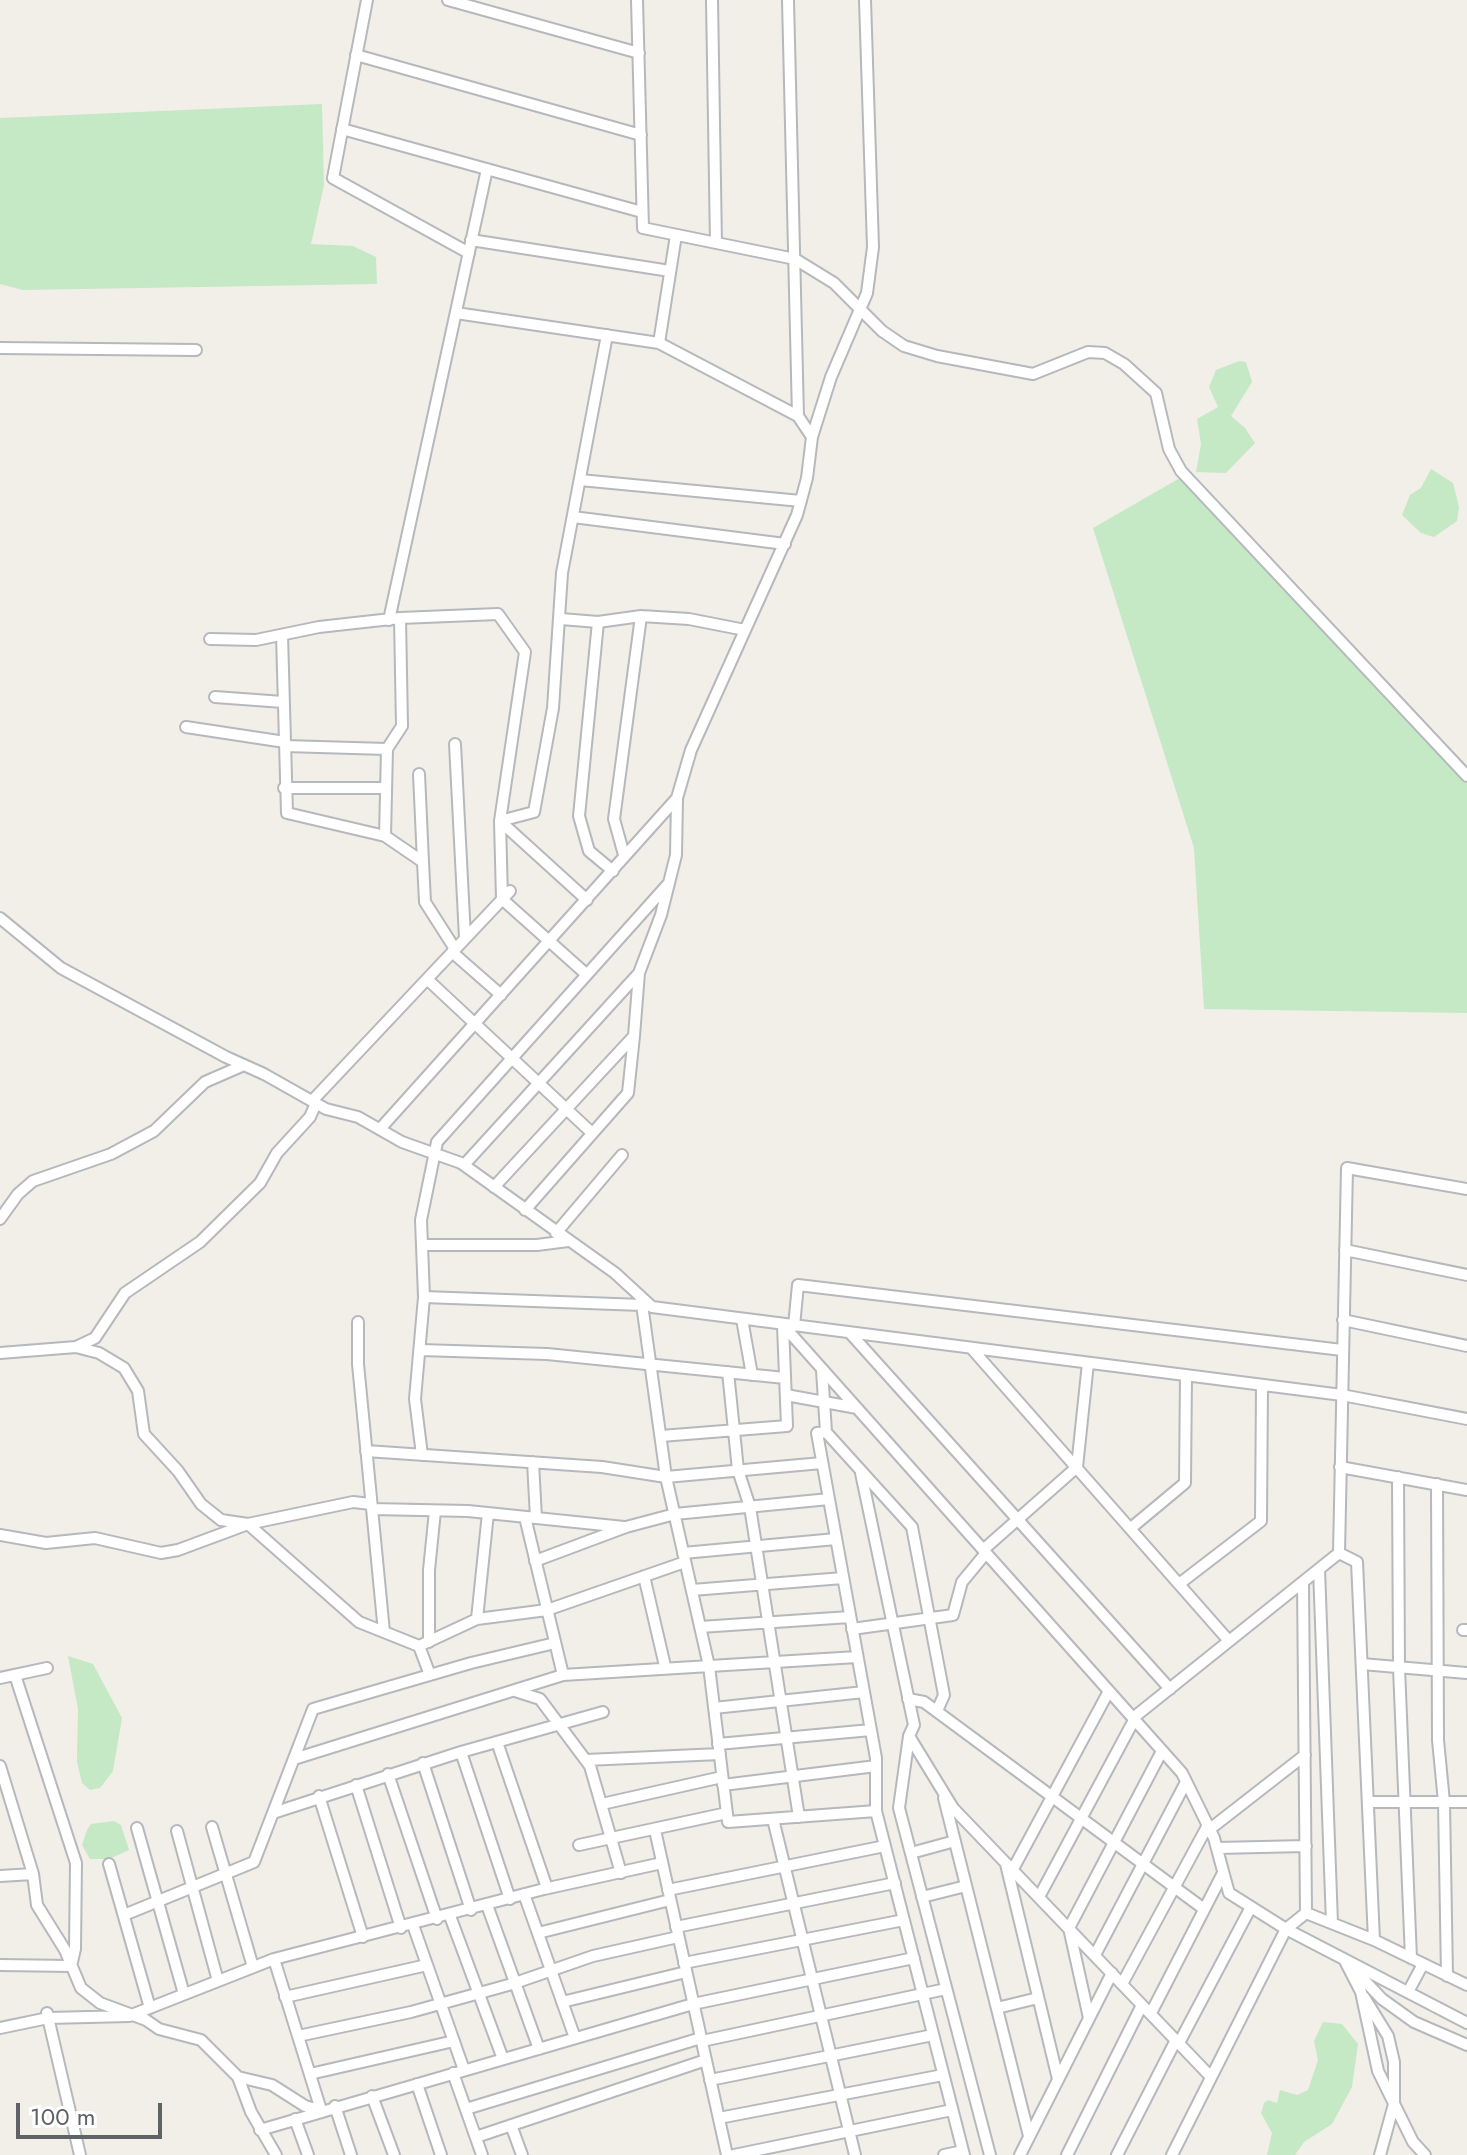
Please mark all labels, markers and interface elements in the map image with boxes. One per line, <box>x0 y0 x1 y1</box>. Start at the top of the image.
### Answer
scale bar <box>20 2087 166 2137</box>
text: 100 m <box>30 2099 96 2134</box>

